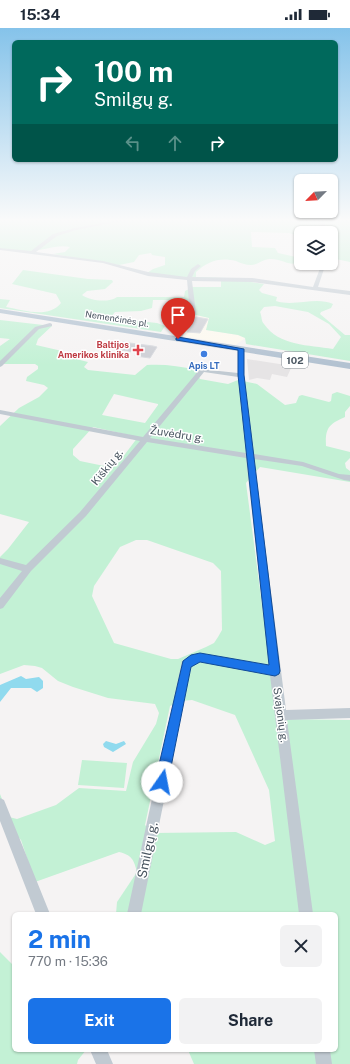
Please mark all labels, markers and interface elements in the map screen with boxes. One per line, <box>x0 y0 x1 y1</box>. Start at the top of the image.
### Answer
text: 15:34 <box>20 6 60 23</box>
text: 100 m <box>94 55 173 88</box>
icon: right <box>28 56 80 108</box>
text: Smilgų g. <box>94 89 173 110</box>
icon: left <box>122 132 144 154</box>
icon: ahead <box>164 132 186 154</box>
icon: right <box>206 132 228 154</box>
north arrow <box>294 174 338 218</box>
map controls <box>294 174 338 270</box>
button: layers <box>294 226 338 270</box>
pin <box>161 298 195 339</box>
icon: arrive <box>167 304 189 326</box>
street label: Nemenčinės pl. <box>85 308 150 329</box>
place label: Baltijos Amerikos klinika <box>58 339 129 360</box>
marker: Baltijos Amerikos klinika <box>132 344 144 356</box>
marker: Apis LT <box>199 349 209 359</box>
road number: 102 <box>282 352 308 368</box>
place label: Apis LT <box>188 360 220 371</box>
street label: Žuvėdrų g. <box>149 424 205 444</box>
street label: Kiškių g. <box>89 446 125 488</box>
street label: Svajonių g. <box>271 687 291 743</box>
position arrow <box>141 761 183 803</box>
street label: Smilgų g. <box>134 821 161 880</box>
text: 2 min <box>28 925 91 953</box>
button: close <box>280 925 322 967</box>
text: 770 m · 15:36 <box>28 954 108 969</box>
button: Exit <box>28 998 171 1044</box>
button: Share <box>179 998 322 1044</box>

